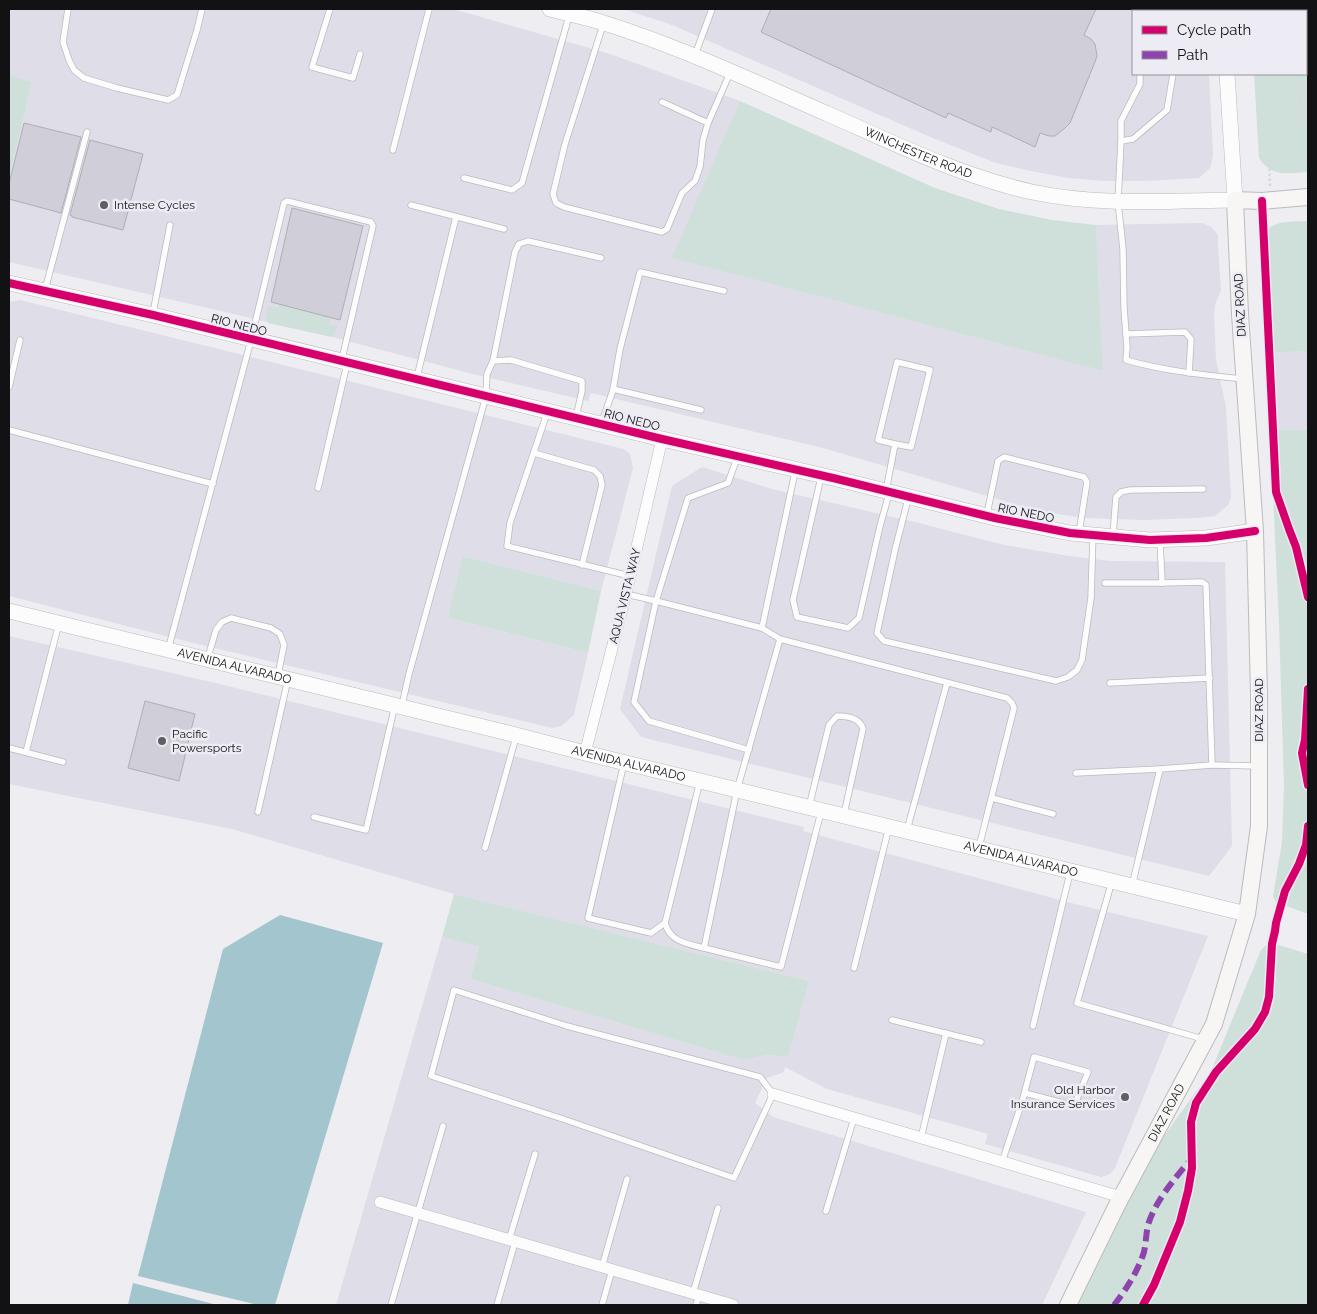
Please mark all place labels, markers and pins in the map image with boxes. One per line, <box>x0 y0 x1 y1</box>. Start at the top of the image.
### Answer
place label: Intense Cycles <box>114 198 195 212</box>
marker: Intense Cycles <box>98 199 110 211</box>
place label: Pacific Powersports <box>172 727 242 755</box>
marker: Pacific Powersports <box>156 735 168 747</box>
place label: Old Harbor Insurance Services <box>1011 1083 1116 1111</box>
marker: Old Harbor Insurance Services <box>1119 1091 1131 1103</box>

